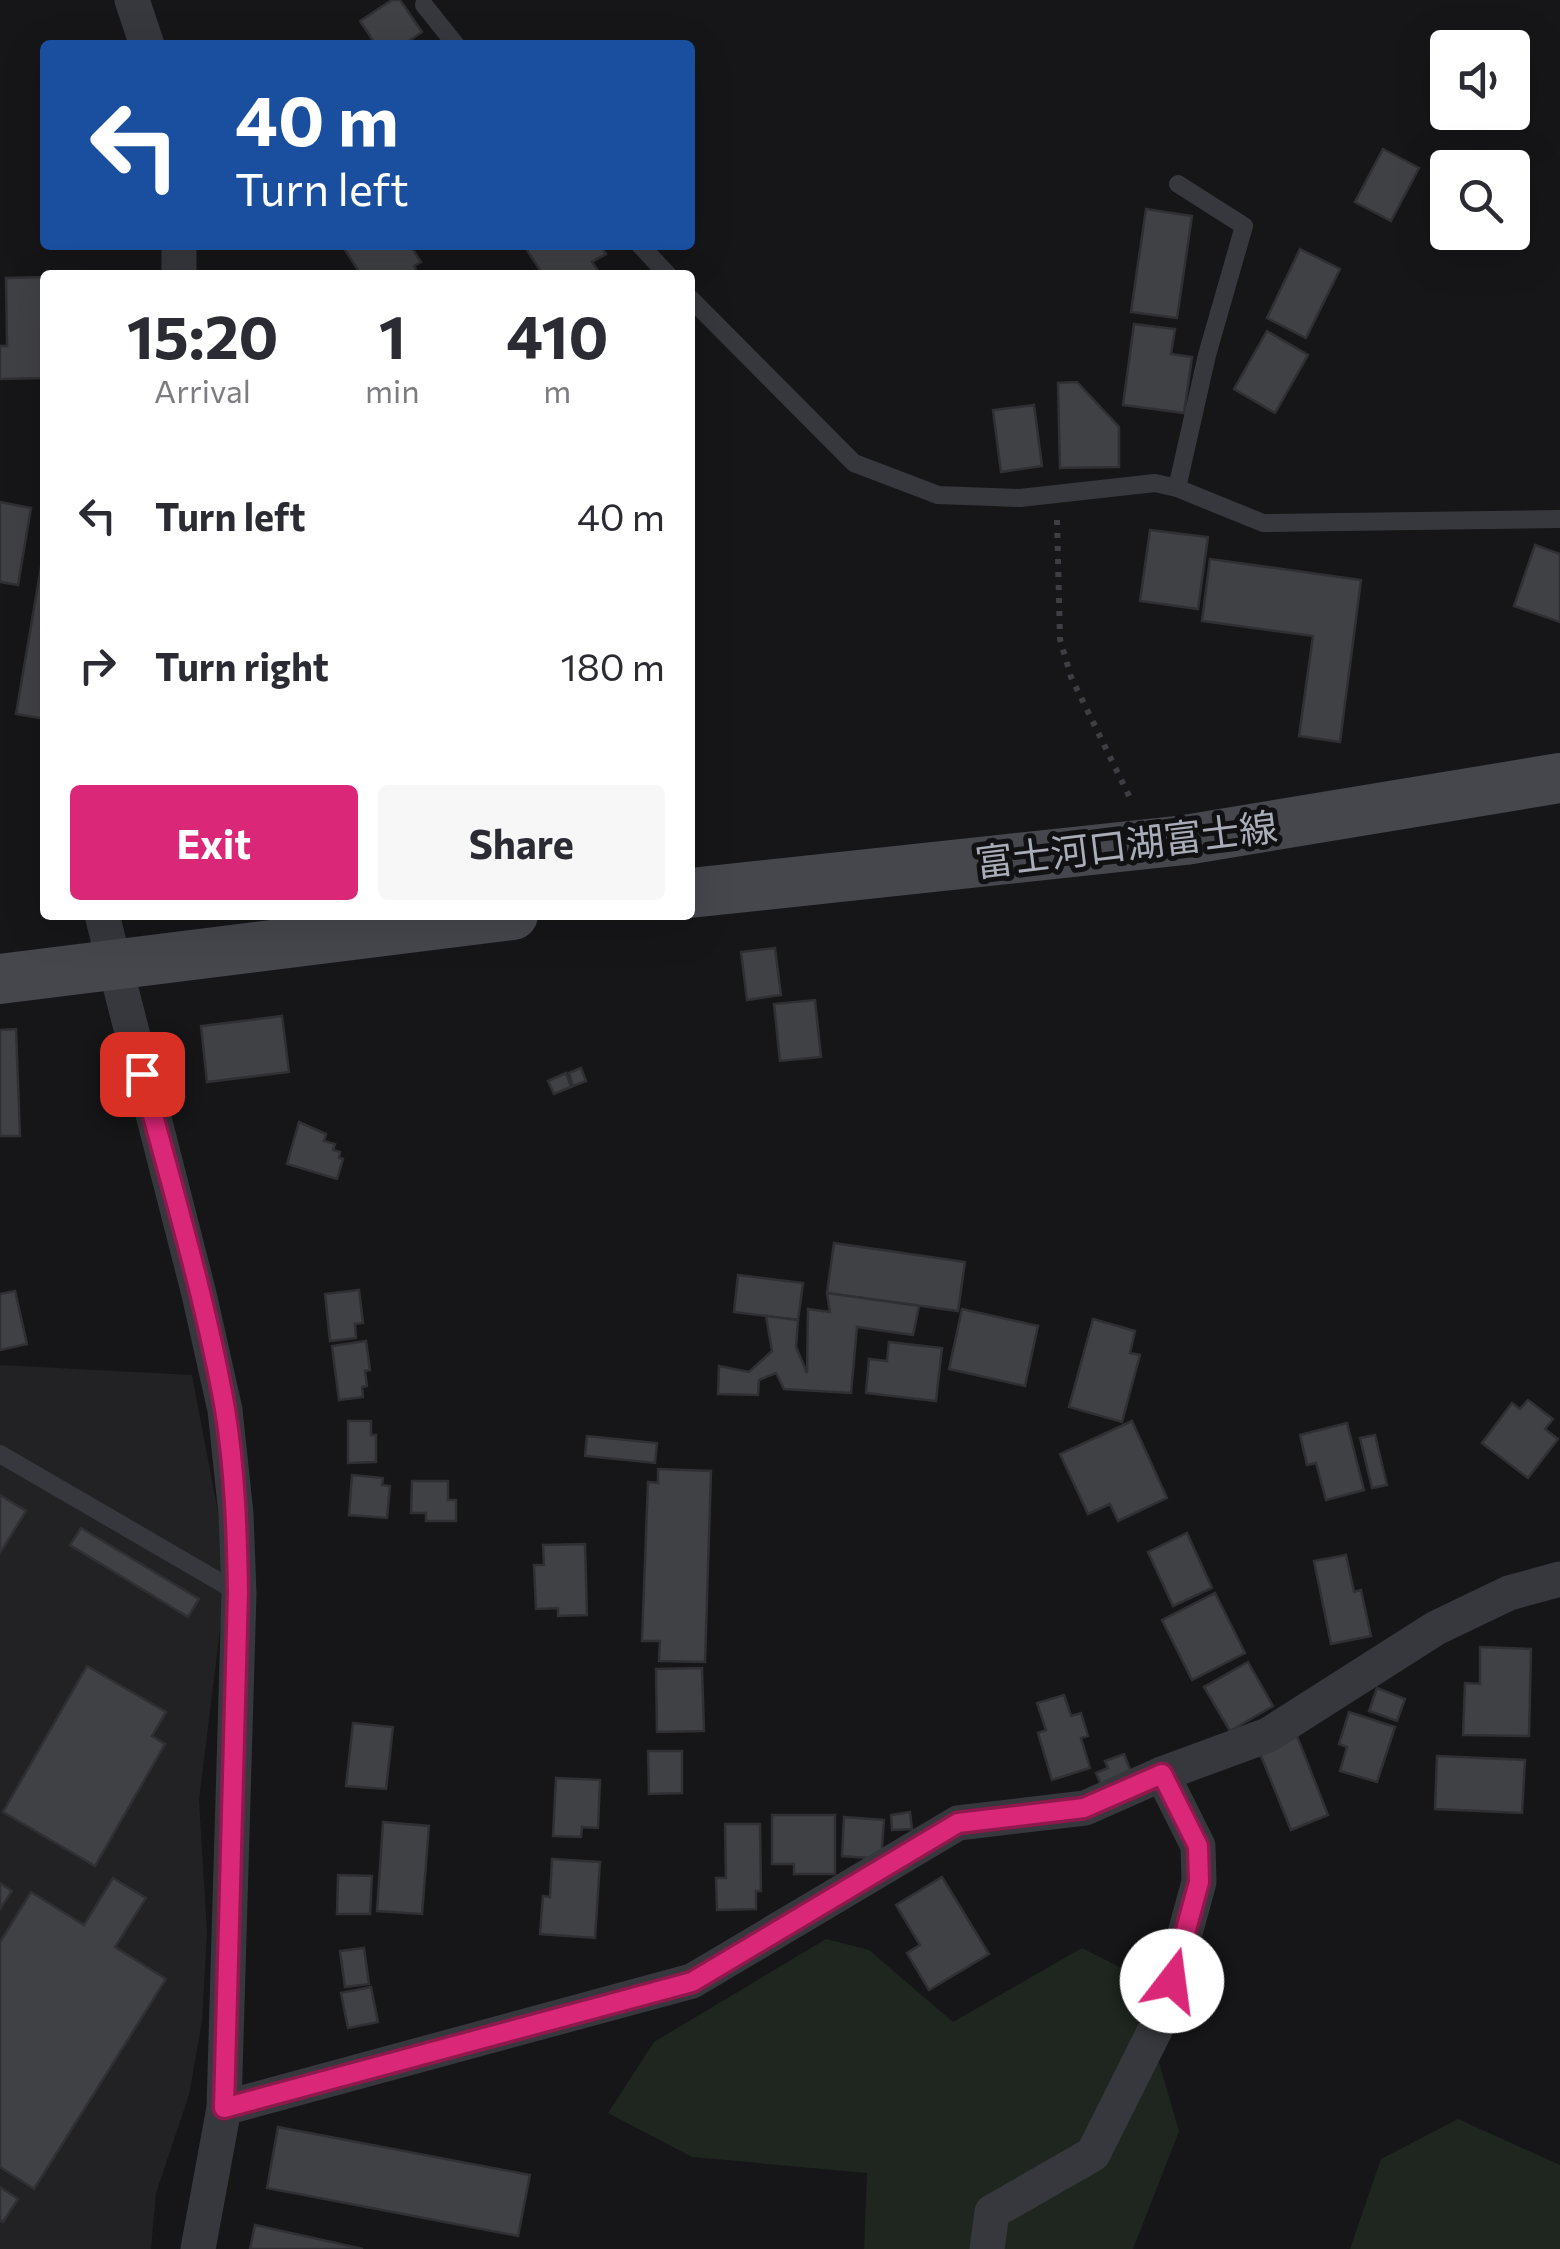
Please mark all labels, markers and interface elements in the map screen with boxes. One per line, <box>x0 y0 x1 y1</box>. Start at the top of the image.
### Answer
map controls <box>1430 30 1530 250</box>
button: sound <box>1430 30 1530 130</box>
text: 40 m <box>235 75 399 160</box>
icon: left <box>70 80 200 210</box>
button: search <box>1430 150 1530 250</box>
text: Turn left <box>235 160 409 215</box>
text: 15:20 <box>127 298 278 371</box>
text: 1 <box>379 298 406 371</box>
text: 410 <box>506 298 608 371</box>
text: Arrival <box>154 370 251 410</box>
text: min <box>365 370 420 410</box>
text: m <box>543 370 571 410</box>
icon: left <box>70 488 125 543</box>
text: Turn left <box>155 492 306 539</box>
text: 40 m <box>577 492 665 539</box>
icon: right <box>70 638 125 693</box>
text: Turn right <box>155 642 329 689</box>
text: 180 m <box>560 642 665 689</box>
button: Exit <box>70 785 358 900</box>
button: Share <box>378 785 665 900</box>
street label: 富士河口湖富士線 <box>972 801 1280 885</box>
pin <box>100 1032 185 1117</box>
icon: arrive <box>115 1047 170 1102</box>
position arrow <box>1120 1929 1224 2033</box>

